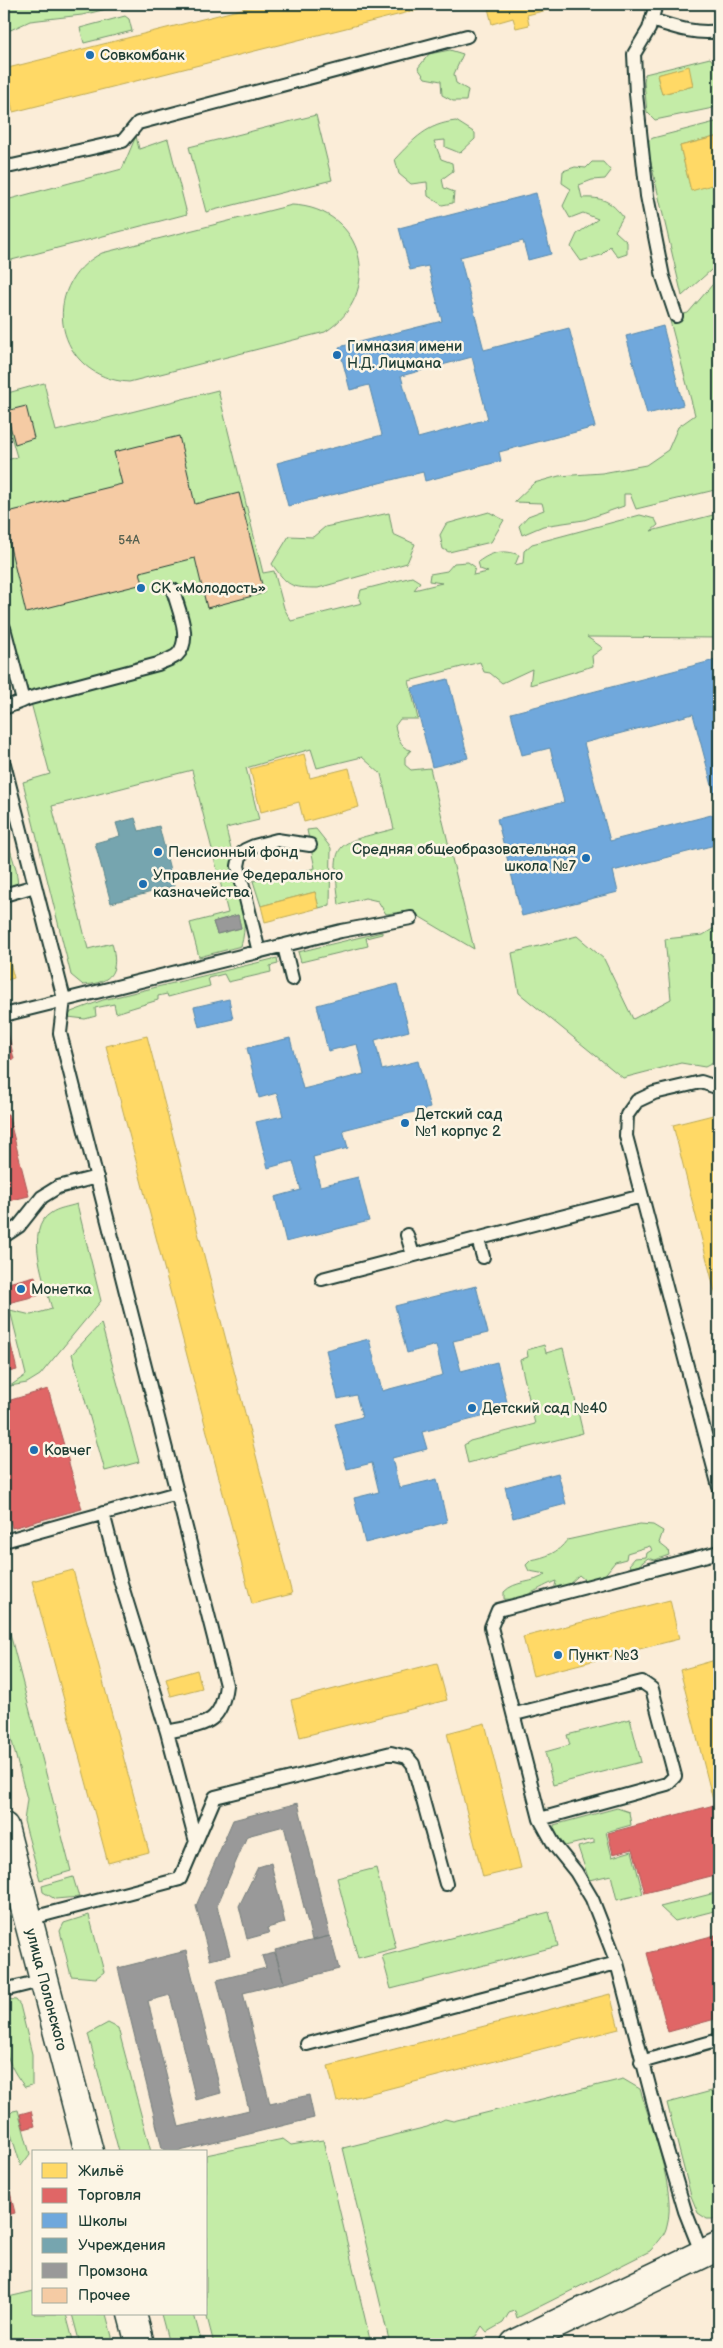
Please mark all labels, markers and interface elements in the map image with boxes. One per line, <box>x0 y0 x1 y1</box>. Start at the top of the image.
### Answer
place label: Совкомбанк <box>100 46 185 65</box>
marker: Совкомбанк <box>84 49 96 61</box>
place label: Гимназия имени Н.Д. Лицмана <box>347 337 462 373</box>
marker: Гимназия имени Н.Д. Лицмана <box>331 349 343 361</box>
house number: 54А <box>118 533 140 548</box>
place label: СК «Молодость» <box>151 579 266 598</box>
marker: СК «Молодость» <box>135 582 147 594</box>
place label: Средняя общеобразовательная школа №7 <box>352 840 577 876</box>
place label: Пенсионный фонд <box>168 843 298 862</box>
marker: Пенсионный фонд <box>152 846 164 858</box>
marker: Средняя общеобразовательная школа №7 <box>580 852 592 864</box>
place label: Управление Федерального казначейства <box>153 866 343 902</box>
marker: Управление Федерального казначейства <box>137 878 149 890</box>
place label: Детский сад №1 корпус 2 <box>415 1105 502 1141</box>
marker: Детский сад №1 корпус 2 <box>399 1117 411 1129</box>
place label: Монетка <box>31 1280 92 1299</box>
marker: Монетка <box>15 1283 27 1295</box>
place label: Детский сад №40 <box>482 1399 608 1418</box>
marker: Детский сад №40 <box>466 1402 478 1414</box>
place label: Ковчег <box>44 1441 91 1460</box>
marker: Ковчег <box>28 1444 40 1456</box>
place label: Пункт №3 <box>568 1646 639 1665</box>
marker: Пункт №3 <box>552 1649 564 1661</box>
street label: улица Полонского <box>21 1926 71 2053</box>
legend <box>32 2150 208 2316</box>
text: Жильё <box>78 2162 124 2181</box>
text: Торговля <box>78 2186 141 2205</box>
text: Школы <box>78 2212 127 2231</box>
text: Учреждения <box>78 2236 165 2255</box>
text: Промзона <box>78 2262 148 2281</box>
text: Прочее <box>78 2286 130 2305</box>

